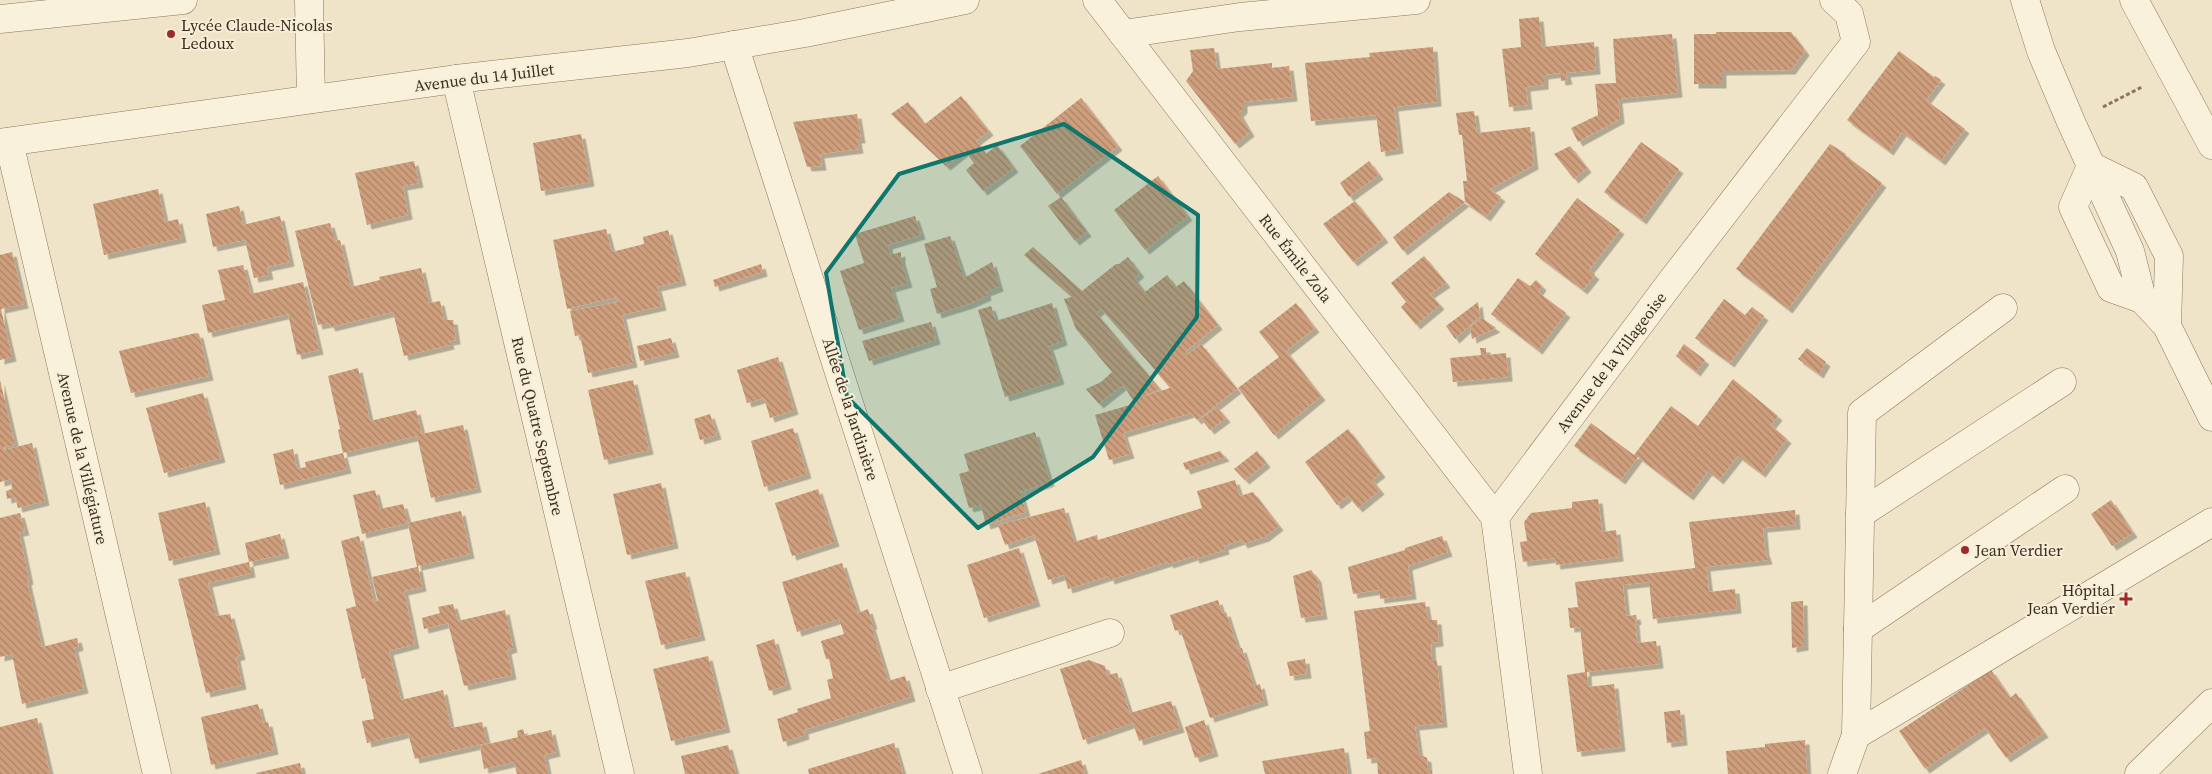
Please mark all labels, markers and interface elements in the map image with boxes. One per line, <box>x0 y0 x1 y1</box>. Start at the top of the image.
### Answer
place label: Lycée Claude-Nicolas Ledoux <box>181 14 333 54</box>
marker: Lycée Claude-Nicolas Ledoux <box>165 28 177 40</box>
street label: Avenue du 14 Juillet <box>413 57 556 96</box>
street label: Rue Émile Zola <box>1254 209 1338 308</box>
street label: Avenue de la Villageoise <box>1551 287 1671 437</box>
street label: Rue du Quatre Septembre <box>507 334 569 518</box>
street label: Allée de la Jardinière <box>817 335 885 483</box>
street label: Avenue de la Villégiature <box>52 370 114 546</box>
place label: Jean Verdier <box>1974 539 2063 561</box>
marker: Jean Verdier <box>1959 544 1971 556</box>
place label: Hôpital Jean Verdier <box>2026 579 2115 619</box>
marker: Hôpital Jean Verdier <box>2119 592 2133 606</box>

